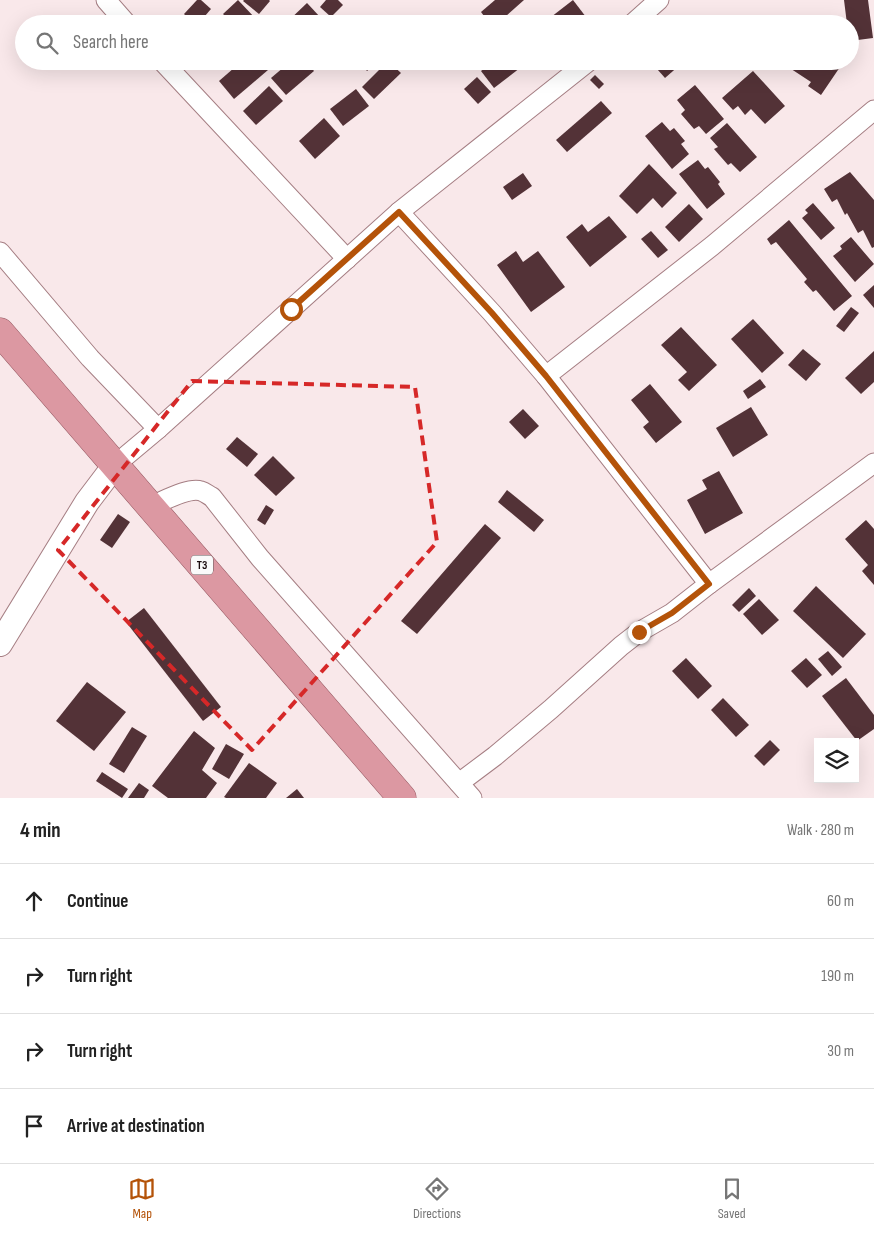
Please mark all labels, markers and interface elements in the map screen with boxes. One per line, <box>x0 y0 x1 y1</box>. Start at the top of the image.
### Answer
search box <box>15 15 859 70</box>
icon: search <box>33 29 61 57</box>
text: Search here <box>73 31 149 54</box>
route start <box>280 298 303 321</box>
road number: T3 <box>191 556 213 574</box>
route end <box>628 621 651 644</box>
map controls <box>814 738 859 783</box>
button: layers <box>814 738 859 783</box>
text: 4 min <box>20 818 61 843</box>
text: Walk · 280 m <box>787 821 854 840</box>
icon: ahead <box>20 887 48 915</box>
text: Continue <box>67 890 128 913</box>
text: 60 m <box>827 892 854 911</box>
icon: right <box>20 962 48 990</box>
text: Turn right <box>67 965 132 988</box>
text: 190 m <box>821 967 854 986</box>
icon: right <box>20 1037 48 1065</box>
text: Turn right <box>67 1040 132 1063</box>
text: 30 m <box>827 1042 854 1061</box>
icon: arrive <box>20 1112 48 1140</box>
text: Arrive at destination <box>67 1115 205 1138</box>
tab: Map <box>128 1175 156 1222</box>
tab: Directions <box>413 1175 461 1222</box>
tab: Saved <box>718 1175 746 1222</box>

